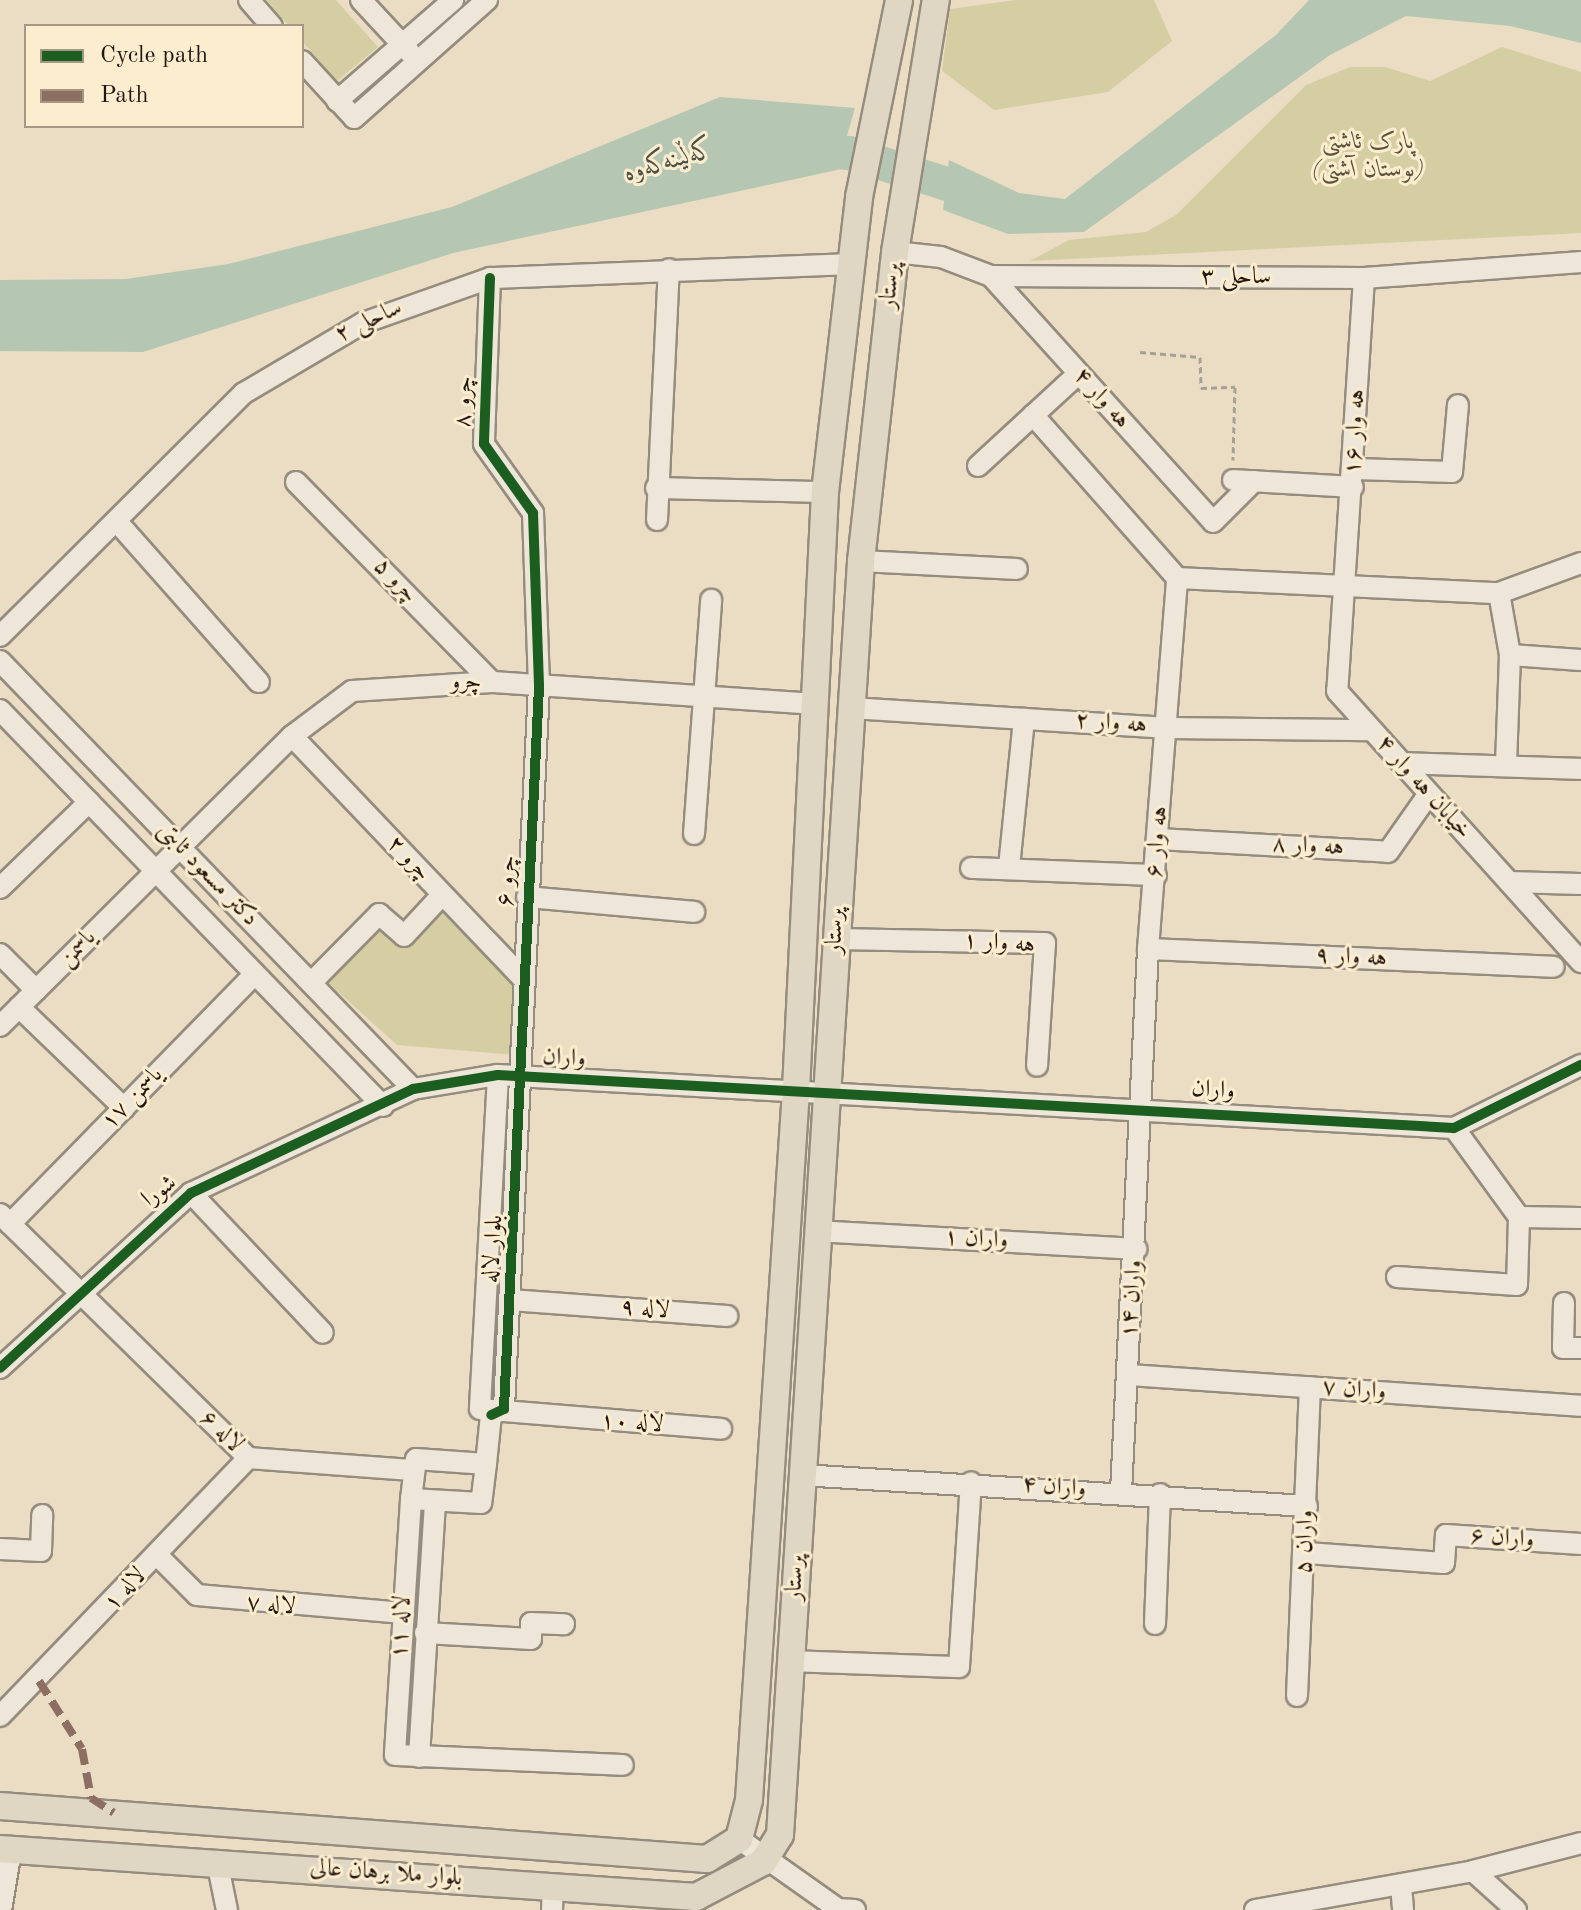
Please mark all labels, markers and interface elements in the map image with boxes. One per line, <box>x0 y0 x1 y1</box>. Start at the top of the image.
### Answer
legend <box>24 24 304 128</box>
text: Cycle path <box>100 44 208 68</box>
text: Path <box>100 84 149 108</box>
park label: پارک ئاشتی (بوستان آشتی) <box>1312 129 1424 185</box>
water label: کەڵینەکەوە <box>621 134 719 190</box>
street label: پرستار <box>874 262 908 310</box>
street label: ساحلی ۳ <box>1201 264 1271 292</box>
street label: ساحلی ۲ <box>331 294 407 350</box>
street label: هه وار ۴ <box>1066 363 1136 435</box>
street label: چرو ۸ <box>450 376 480 428</box>
street label: هه وار ۱۶ <box>1339 388 1373 476</box>
street label: چرو ۵ <box>367 552 423 610</box>
street label: چرو <box>450 668 482 698</box>
street label: هه وار ۲ <box>1074 707 1148 741</box>
street label: خیابان هه وار ۴ <box>1369 730 1477 846</box>
street label: هه وار ۶ <box>1141 805 1175 879</box>
street label: دکتر مسعود ثابتی <box>150 817 264 933</box>
street label: چرو ۲ <box>380 830 436 888</box>
street label: هه وار ۸ <box>1271 831 1345 863</box>
street label: چرو ۶ <box>492 855 524 907</box>
street label: پرستار <box>820 907 852 955</box>
street label: یاسمن <box>53 924 103 974</box>
street label: هه وار ۱ <box>962 927 1036 961</box>
street label: هه وار ۹ <box>1314 942 1388 974</box>
street label: واران <box>542 1043 586 1075</box>
street label: یاسمن ۱۷ <box>96 1062 170 1136</box>
street label: واران <box>1190 1075 1236 1107</box>
street label: شورا <box>137 1170 183 1214</box>
street label: بلوار لاله <box>477 1214 511 1284</box>
street label: واران ۱ <box>943 1224 1009 1256</box>
street label: واران ۱۴ <box>1116 1259 1150 1339</box>
street label: لاله ۹ <box>619 1294 671 1326</box>
street label: واران ۷ <box>1321 1374 1387 1408</box>
street label: لاله ۶ <box>193 1405 249 1459</box>
street label: لاله ۱۰ <box>600 1408 664 1440</box>
street label: واران ۴ <box>1021 1471 1087 1505</box>
street label: واران ۵ <box>1290 1509 1322 1575</box>
street label: واران ۶ <box>1469 1522 1535 1556</box>
street label: پرستار <box>780 1554 812 1602</box>
street label: لاله ۱ <box>99 1562 153 1618</box>
street label: لاله ۷ <box>245 1590 297 1622</box>
street label: لاله ۱۱ <box>386 1595 418 1659</box>
street label: بلوار ملا برهان عالی <box>309 1854 463 1894</box>

